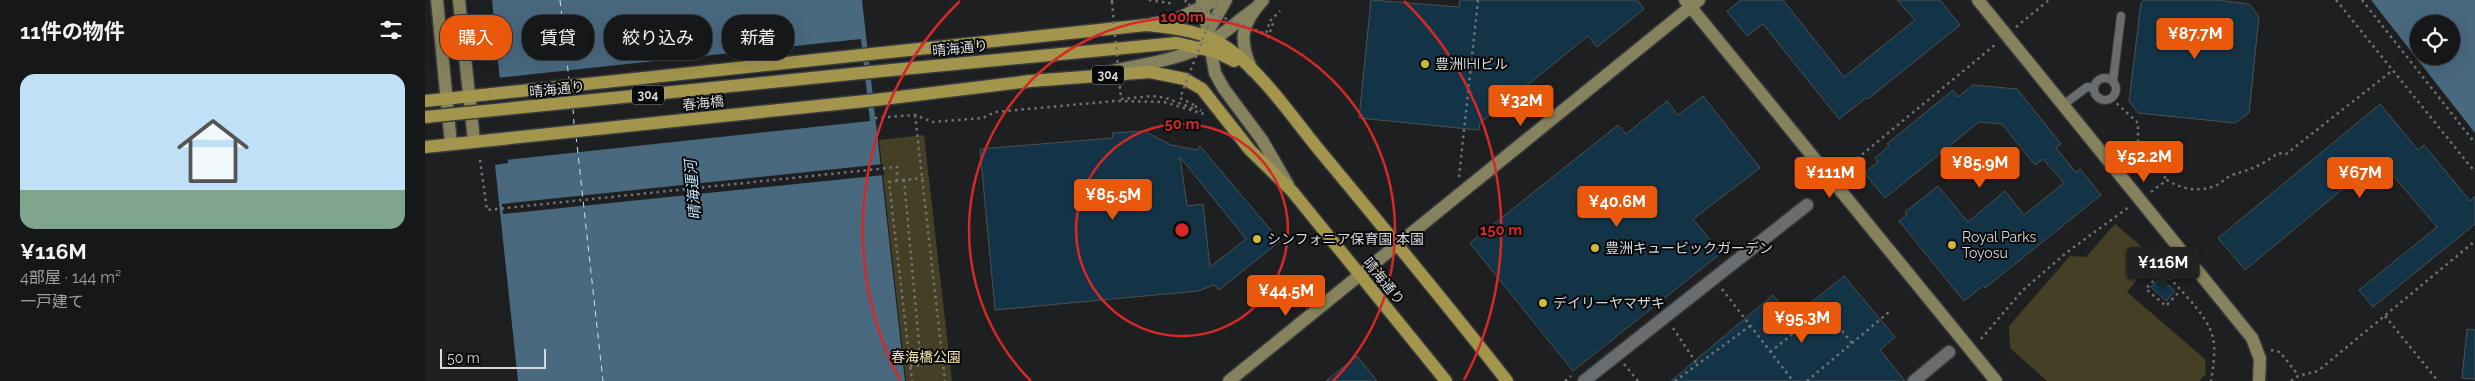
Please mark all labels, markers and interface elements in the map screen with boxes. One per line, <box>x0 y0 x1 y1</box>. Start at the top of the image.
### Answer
text: 100 m <box>1160 8 1204 26</box>
chip: 購入 <box>440 15 512 60</box>
chip: 賃貸 <box>522 15 594 60</box>
chip: 絞り込み <box>604 15 712 60</box>
chip: 新着 <box>722 15 794 60</box>
map controls <box>2410 15 2460 65</box>
button: locate <box>2410 15 2460 65</box>
icon: filters <box>377 16 405 44</box>
pin: ¥87.7M <box>2154 18 2236 60</box>
text: 11件の物件 <box>20 19 125 44</box>
text: ¥87.7M <box>2167 24 2223 43</box>
street label: 晴海通り <box>931 37 989 59</box>
place label: 豊洲IHIビル <box>1435 56 1508 72</box>
marker: 豊洲IHIビル <box>1419 58 1431 70</box>
road number: 304 <box>1092 66 1124 84</box>
street label: 晴海通り <box>528 78 586 100</box>
pin: ¥32M <box>1491 84 1551 127</box>
road number: 304 <box>632 86 664 104</box>
text: ¥32M <box>1499 91 1543 110</box>
street label: 春海橋 <box>681 93 725 113</box>
icon: home <box>168 106 258 196</box>
text: 50 m <box>1164 115 1200 133</box>
pin: ¥52.2M <box>2103 140 2185 183</box>
pin: ¥85.9M <box>1939 146 2021 189</box>
text: ¥52.2M <box>2116 147 2172 166</box>
text: ¥85.9M <box>1952 153 2008 172</box>
water label: 晴海運河 <box>681 156 705 221</box>
pin: ¥111M <box>1795 156 1865 199</box>
pin: ¥67M <box>2330 156 2390 199</box>
text: ¥111M <box>1806 163 1854 182</box>
text: ¥67M <box>2338 163 2382 182</box>
pin: ¥85.5M <box>1072 178 1154 221</box>
text: ¥85.5M <box>1085 185 1141 204</box>
pin: ¥40.6M <box>1576 186 1658 228</box>
text: ¥40.6M <box>1588 192 1646 211</box>
centre of rings <box>1173 221 1191 239</box>
text: 150 m <box>1480 221 1522 239</box>
place label: Royal Parks Toyosu <box>1962 229 2037 261</box>
place label: シンフォニア保育園 本園 <box>1267 231 1424 247</box>
marker: シンフォニア保育園 本園 <box>1251 233 1263 245</box>
text: ¥116M <box>20 239 87 264</box>
marker: Royal Parks Toyosu <box>1946 239 1958 251</box>
place label: 豊洲キュービックガーデン <box>1605 240 1773 256</box>
marker: 豊洲キュービックガーデン <box>1589 242 1601 254</box>
pin: ¥116M <box>2128 246 2198 289</box>
text: ¥116M <box>2138 253 2188 272</box>
street label: 晴海通り <box>1360 254 1408 308</box>
text: 4部屋 · 144 m² <box>20 268 121 287</box>
pin: ¥44.5M <box>1245 274 1327 317</box>
text: ¥44.5M <box>1258 281 1314 300</box>
text: 一戸建て <box>20 292 84 311</box>
place label: デイリーヤマザキ <box>1553 295 1665 311</box>
marker: デイリーヤマザキ <box>1537 297 1549 309</box>
pin: ¥95.3M <box>1761 302 1843 344</box>
text: ¥95.3M <box>1774 308 1830 327</box>
scale bar <box>440 346 546 369</box>
park label: 春海橋公園 <box>891 349 961 365</box>
text: 50 m <box>447 350 480 366</box>

